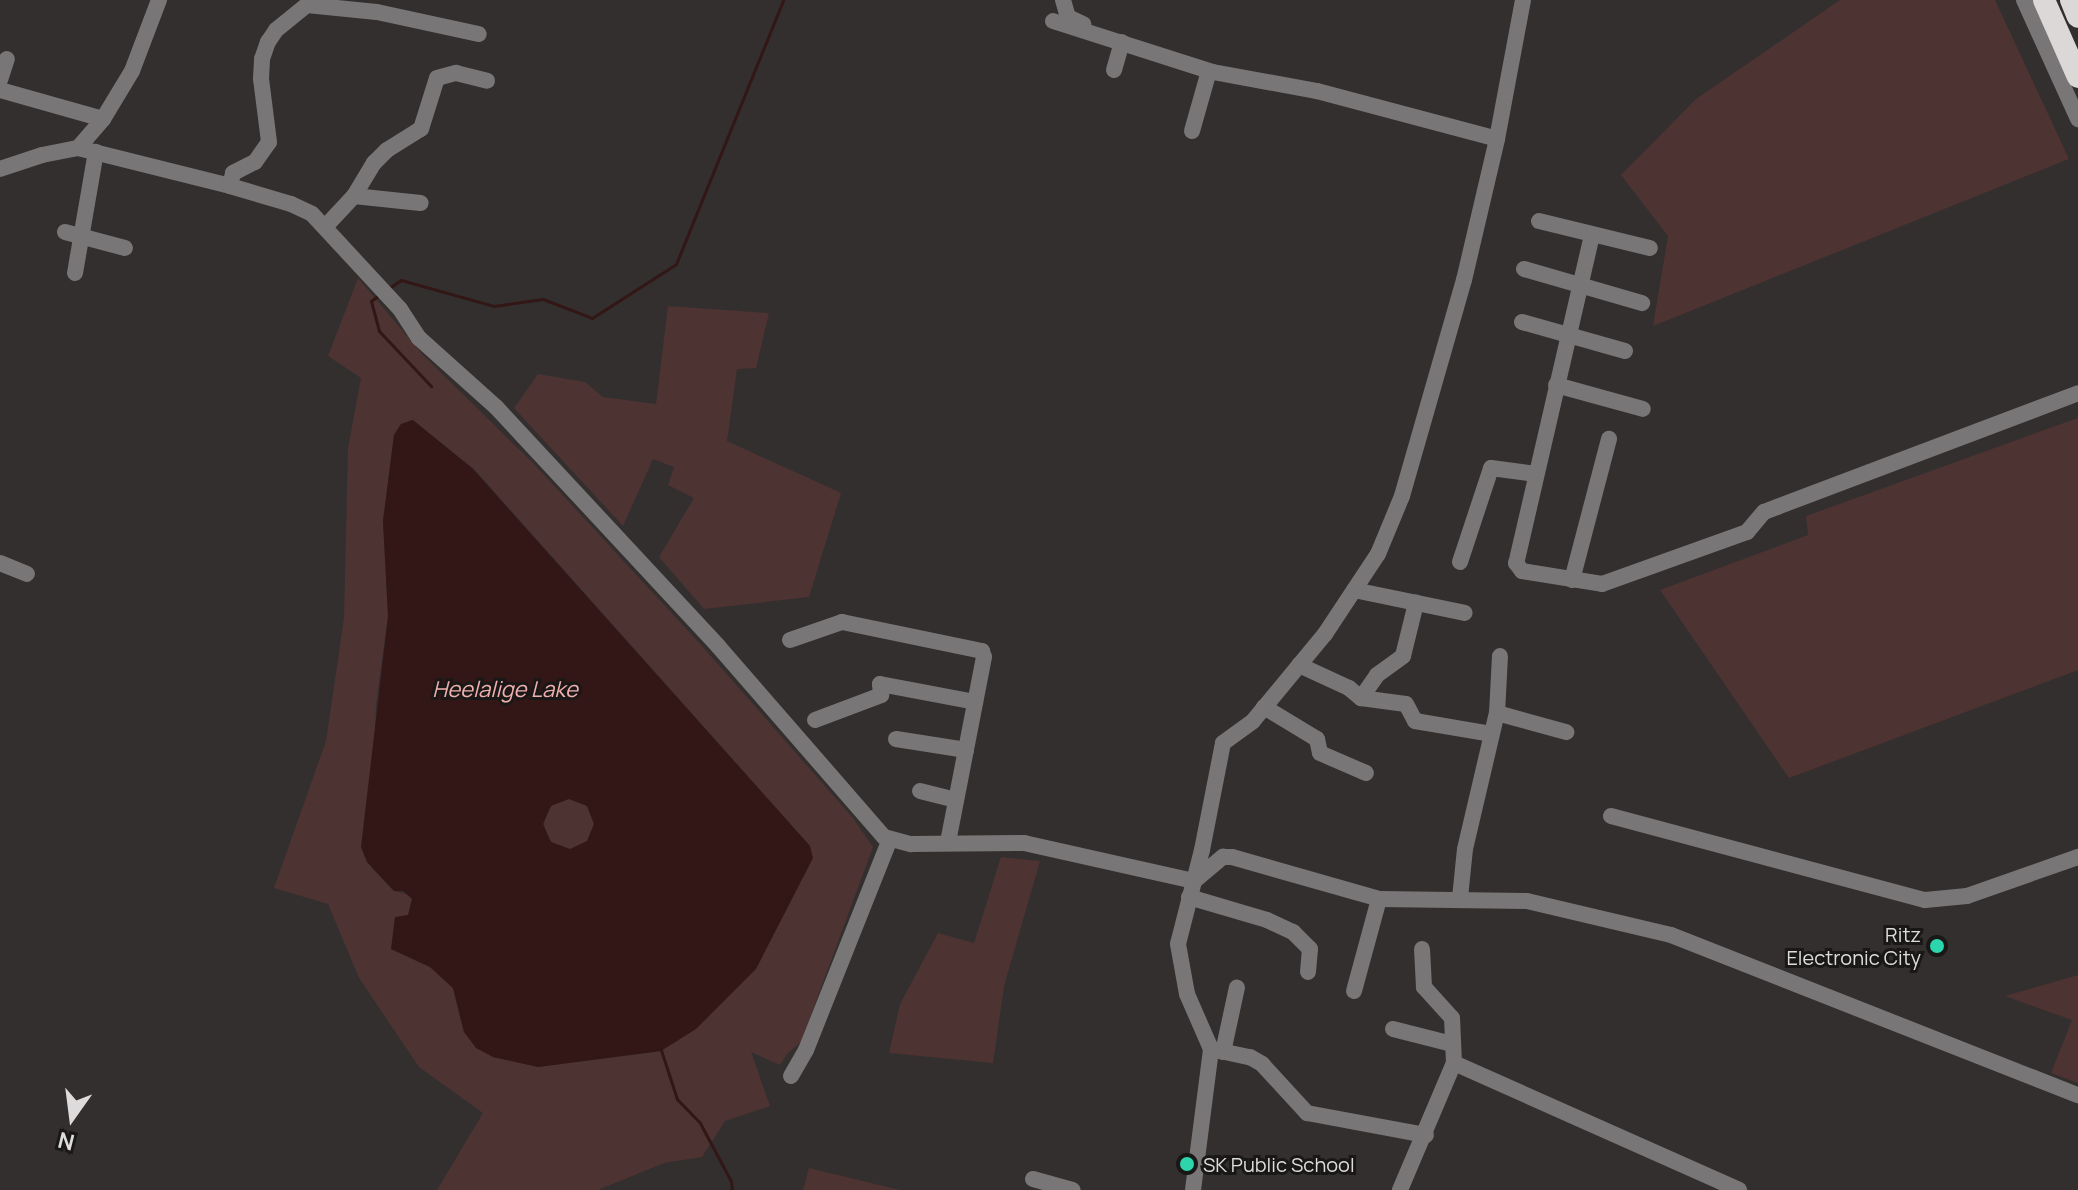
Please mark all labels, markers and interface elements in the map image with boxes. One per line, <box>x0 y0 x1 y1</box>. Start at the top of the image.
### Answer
water label: Heelalige Lake <box>432 677 578 703</box>
place label: Ritz Electronic City <box>1786 922 1921 969</box>
marker: Ritz Electronic City <box>1928 937 1946 955</box>
north arrow <box>32 1078 112 1158</box>
text: N <box>55 1125 77 1158</box>
place label: SK Public School <box>1203 1152 1355 1176</box>
marker: SK Public School <box>1178 1155 1196 1173</box>

